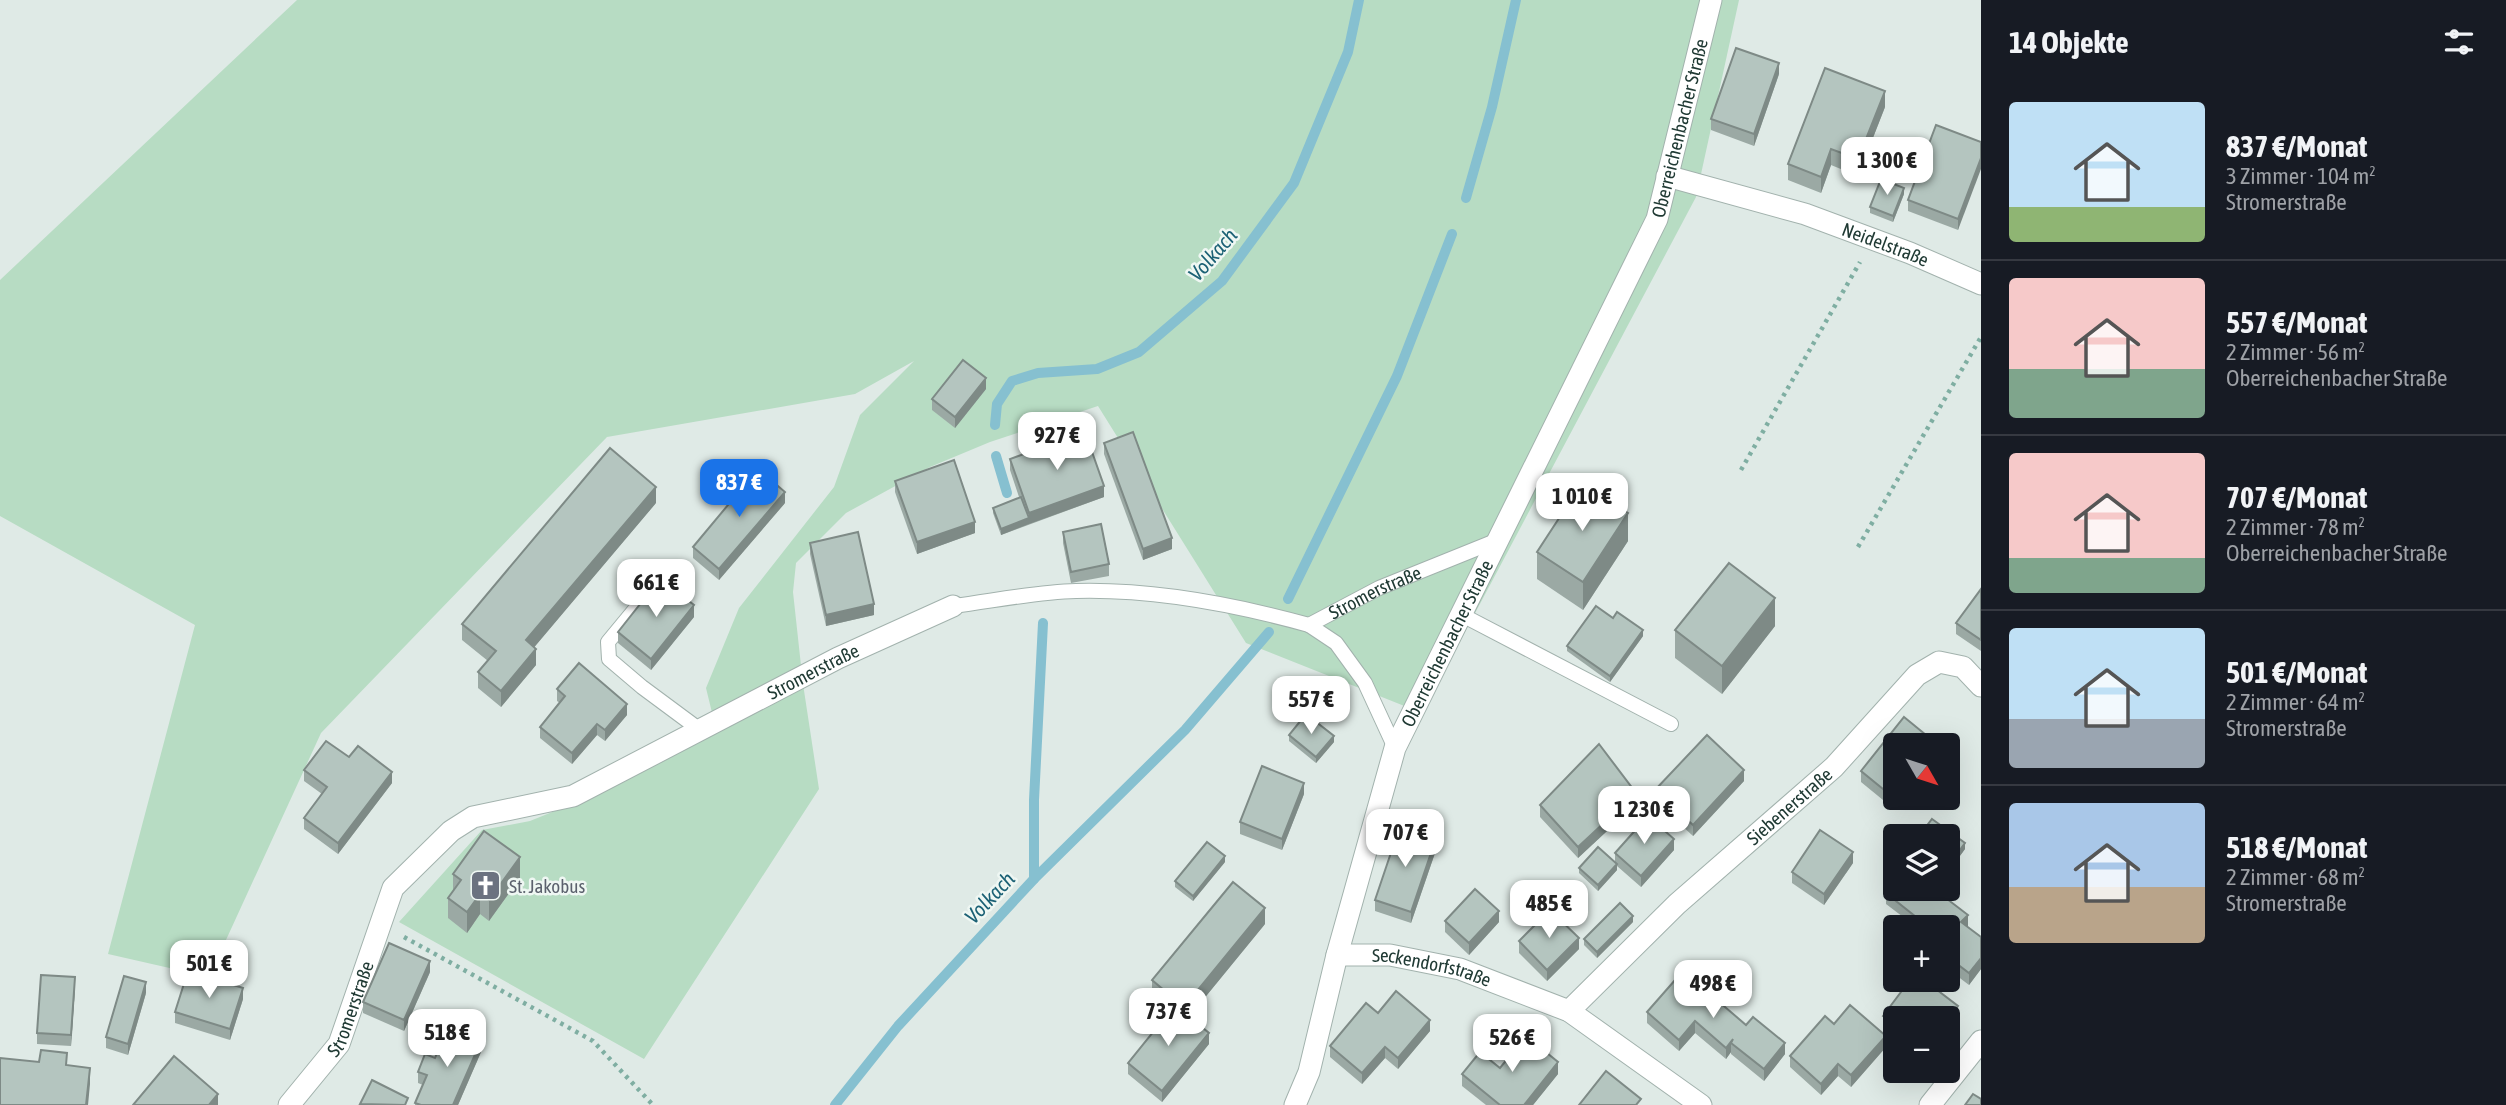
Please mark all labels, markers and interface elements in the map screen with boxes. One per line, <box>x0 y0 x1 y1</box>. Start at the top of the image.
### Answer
icon: filters <box>2440 23 2478 61</box>
text: 14 Objekte <box>2009 25 2129 59</box>
street label: Oberreichenbacher Straße <box>1647 37 1712 220</box>
text: 837 €/Monat <box>2226 129 2367 163</box>
icon: home <box>2065 130 2149 214</box>
pin: 1 300 € <box>1822 138 1952 197</box>
text: 1 300 € <box>1857 147 1917 173</box>
text: 3 Zimmer · 104 m² <box>2226 163 2376 189</box>
text: Stromerstraße <box>2226 189 2347 215</box>
street label: Neidelstraße <box>1839 218 1932 271</box>
water label: Volkach <box>1183 223 1242 285</box>
text: 557 €/Monat <box>2226 305 2367 339</box>
icon: home <box>2065 306 2149 390</box>
text: 2 Zimmer · 56 m² <box>2226 339 2365 365</box>
text: Oberreichenbacher Straße <box>2226 365 2448 391</box>
pin: 927 € <box>1008 412 1106 472</box>
text: 927 € <box>1034 422 1080 448</box>
pin: 837 € <box>690 460 788 519</box>
text: 837 € <box>716 469 762 495</box>
pin: 1 010 € <box>1517 474 1647 533</box>
text: 707 €/Monat <box>2226 480 2367 514</box>
icon: home <box>2065 481 2149 565</box>
text: 1 010 € <box>1552 483 1612 509</box>
text: 2 Zimmer · 78 m² <box>2226 514 2365 540</box>
text: Oberreichenbacher Straße <box>2226 540 2448 566</box>
street label: Oberreichenbacher Straße <box>1396 556 1497 730</box>
pin: 661 € <box>607 560 705 619</box>
street label: Stromerstraße <box>1325 561 1424 624</box>
text: 661 € <box>633 569 679 595</box>
street label: Stromerstraße <box>764 639 862 704</box>
text: 501 €/Monat <box>2226 655 2367 689</box>
icon: home <box>2065 656 2149 740</box>
pin: 557 € <box>1262 676 1360 736</box>
text: 557 € <box>1288 686 1334 712</box>
text: 2 Zimmer · 64 m² <box>2226 689 2365 715</box>
text: Stromerstraße <box>2226 715 2347 741</box>
north arrow <box>1883 733 1960 810</box>
map controls <box>1883 733 1960 1083</box>
street label: Siebenerstraße <box>1742 763 1836 849</box>
pin: 1 230 € <box>1579 786 1709 846</box>
text: 1 230 € <box>1614 796 1674 822</box>
pin: 707 € <box>1356 810 1454 869</box>
text: 707 € <box>1382 819 1428 845</box>
button: layers <box>1883 824 1960 901</box>
text: 518 €/Monat <box>2226 830 2367 864</box>
icon: home <box>2065 831 2149 915</box>
text: 2 Zimmer · 68 m² <box>2226 864 2365 890</box>
water label: Volkach <box>959 867 1019 928</box>
church icon: St. Jakobus <box>469 869 503 903</box>
place label: St. Jakobus <box>509 875 585 897</box>
pin: 485 € <box>1500 880 1598 940</box>
text: 485 € <box>1526 890 1572 916</box>
text: Stromerstraße <box>2226 890 2347 916</box>
button: + <box>1883 915 1960 992</box>
pin: 501 € <box>160 940 258 1000</box>
street label: Seckendorfstraße <box>1372 944 1494 991</box>
text: 501 € <box>186 950 232 976</box>
street label: Stromerstraße <box>322 958 378 1061</box>
pin: 498 € <box>1664 960 1762 1020</box>
text: 498 € <box>1690 970 1736 996</box>
pin: 737 € <box>1119 988 1217 1048</box>
text: 737 € <box>1145 998 1191 1024</box>
button: − <box>1883 1006 1960 1083</box>
pin: 518 € <box>398 1010 496 1069</box>
pin: 526 € <box>1463 1014 1561 1074</box>
text: 518 € <box>424 1019 470 1045</box>
text: 526 € <box>1489 1024 1535 1050</box>

